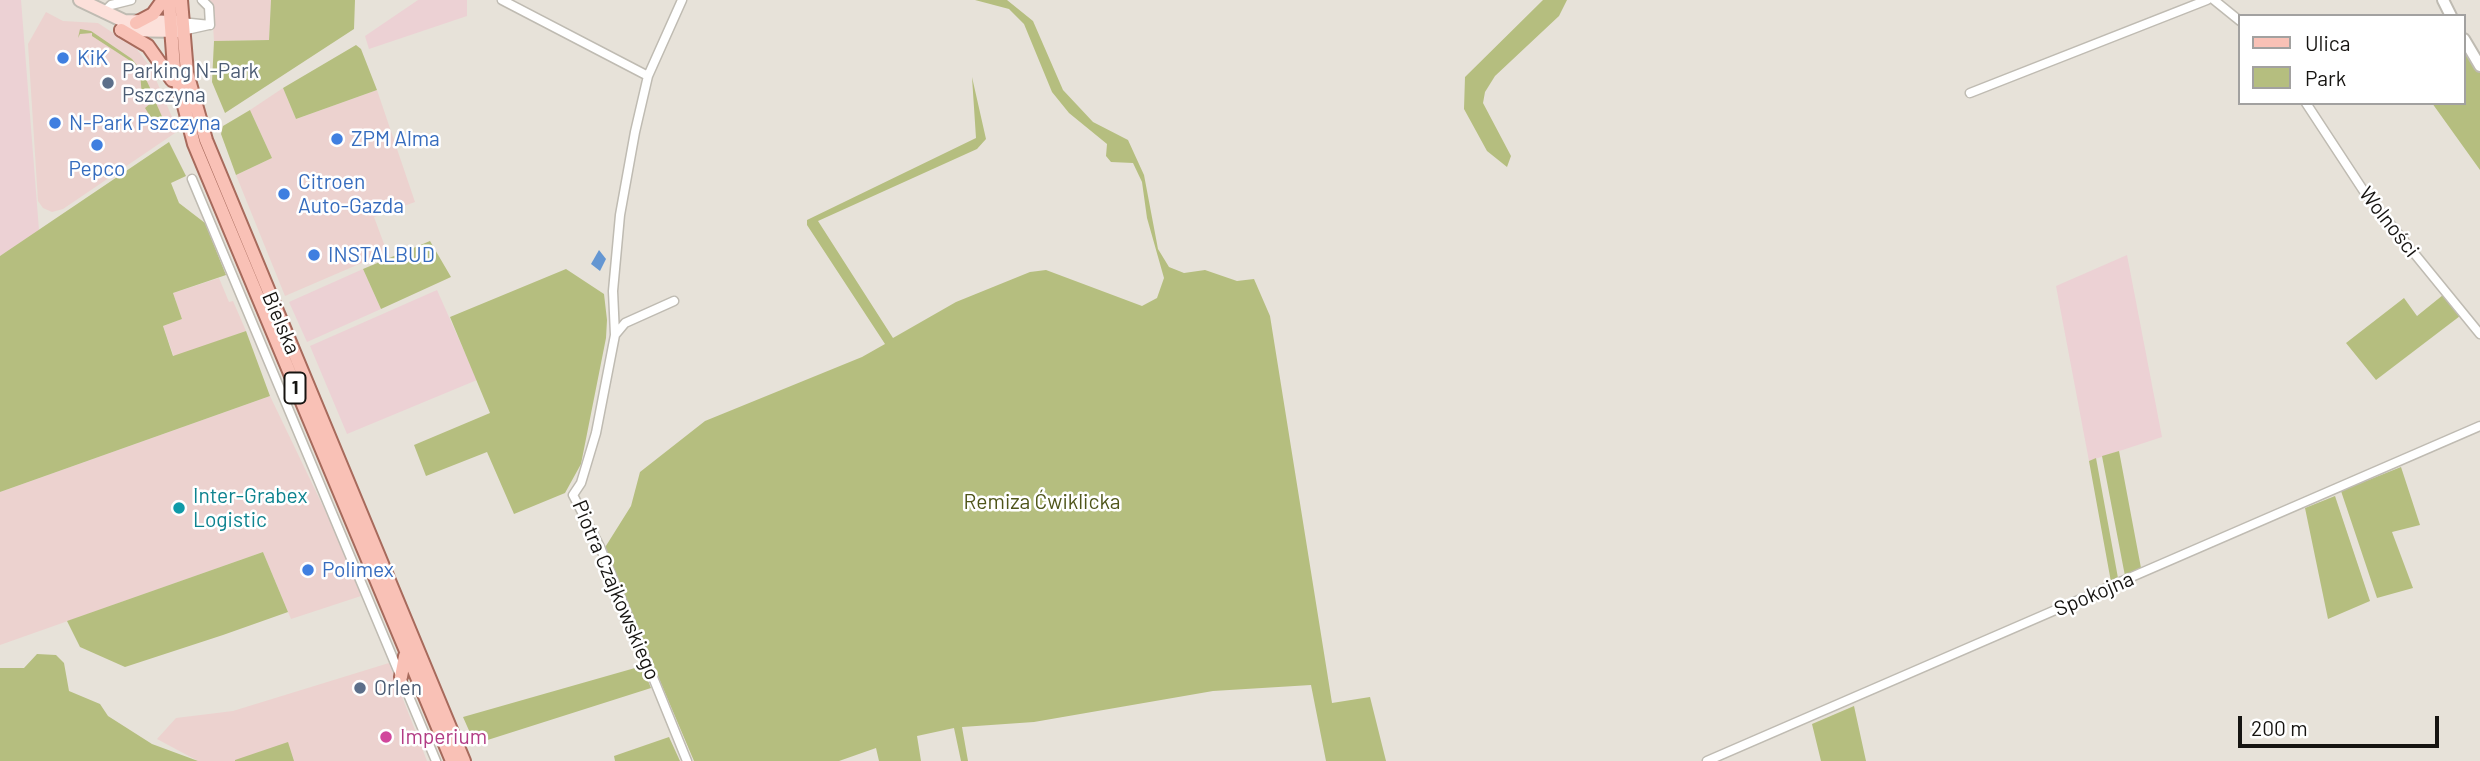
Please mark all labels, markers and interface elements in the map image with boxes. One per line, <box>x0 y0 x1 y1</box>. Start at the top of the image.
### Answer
legend <box>2238 14 2466 105</box>
text: Ulica <box>2305 30 2350 55</box>
place label: KiK <box>77 45 108 71</box>
marker: KiK <box>55 50 71 66</box>
place label: Parking N-Park Pszczyna <box>122 58 259 108</box>
text: Park <box>2305 65 2346 90</box>
marker: Parking N-Park Pszczyna <box>100 75 116 91</box>
place label: N-Park Pszczyna <box>69 110 221 136</box>
marker: N-Park Pszczyna <box>47 115 63 131</box>
place label: ZPM Alma <box>351 126 440 152</box>
marker: ZPM Alma <box>329 131 345 147</box>
marker: Pepco <box>89 137 105 153</box>
place label: Pepco <box>69 156 125 182</box>
place label: Citroen Auto-Gazda <box>298 169 404 219</box>
street label: Wolności <box>2354 182 2424 262</box>
marker: Citroen Auto-Gazda <box>276 186 292 202</box>
place label: INSTALBUD <box>328 242 435 268</box>
marker: INSTALBUD <box>306 247 322 263</box>
street label: Bielska <box>257 288 305 358</box>
road number: 1 <box>284 372 306 404</box>
place label: Inter-Grabex Logistic <box>193 483 308 533</box>
park label: Remiza Ćwiklicka <box>964 489 1120 515</box>
street label: Piotra Czajkowskiego <box>567 496 665 684</box>
marker: Inter-Grabex Logistic <box>171 500 187 516</box>
place label: Polimex <box>322 557 394 583</box>
marker: Polimex <box>300 562 316 578</box>
street label: Spokojna <box>2050 566 2138 622</box>
place label: Orlen <box>374 675 422 701</box>
marker: Orlen <box>352 680 368 696</box>
scale bar <box>2242 702 2443 746</box>
text: 200 m <box>2251 715 2308 740</box>
place label: Imperium <box>400 724 487 750</box>
marker: Imperium <box>378 729 394 745</box>

